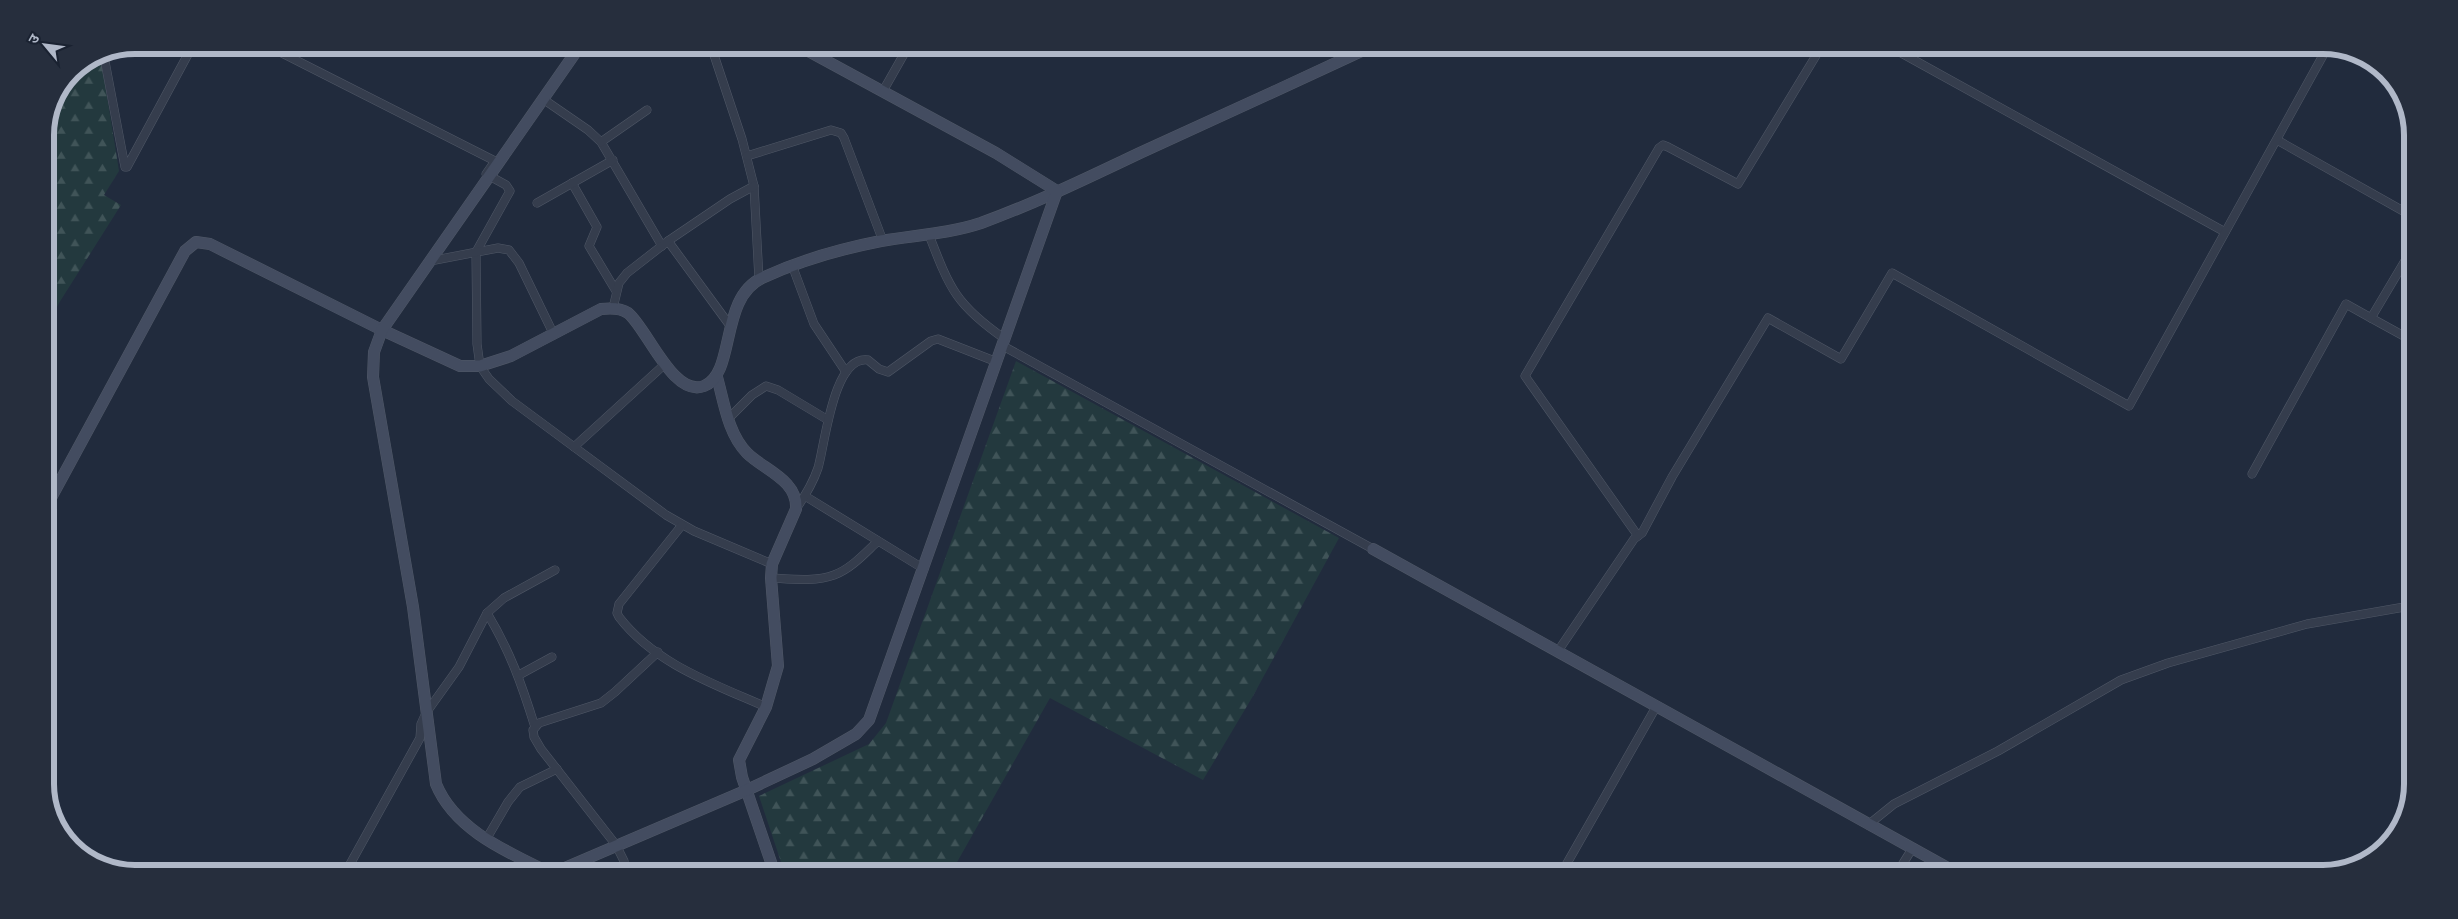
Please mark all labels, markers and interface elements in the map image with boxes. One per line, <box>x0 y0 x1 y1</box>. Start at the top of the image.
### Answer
north arrow <box>20 20 70 70</box>
text: उ <box>24 30 43 46</box>

